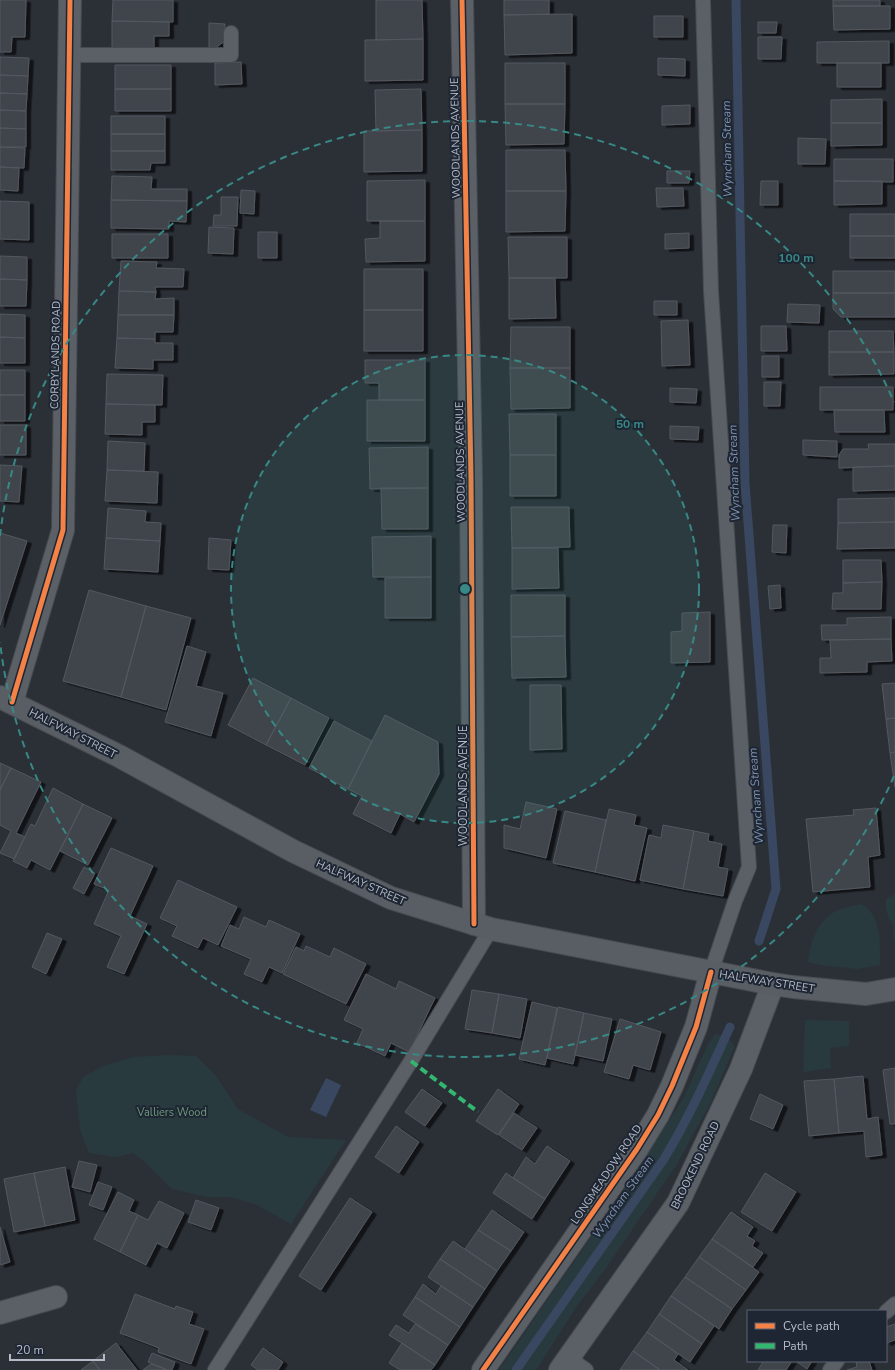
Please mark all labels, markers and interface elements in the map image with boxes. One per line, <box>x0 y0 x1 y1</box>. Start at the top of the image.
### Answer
street label: WOODLANDS AVENUE <box>447 78 464 198</box>
water label: Wyncham Stream <box>718 100 736 198</box>
text: 100 m <box>778 250 814 266</box>
street label: CORBYLANDS ROAD <box>47 301 64 409</box>
street label: WOODLANDS AVENUE <box>452 402 469 522</box>
text: 50 m <box>616 416 644 432</box>
water label: Wyncham Stream <box>724 424 744 522</box>
centre of rings <box>458 582 472 596</box>
street label: HALFWAY STREET <box>26 705 120 762</box>
street label: WOODLANDS AVENUE <box>456 726 471 846</box>
water label: Wyncham Stream <box>745 747 767 845</box>
street label: HALFWAY STREET <box>314 856 408 909</box>
street label: HALFWAY STREET <box>718 967 816 997</box>
park label: Valliers Wood <box>136 1105 207 1120</box>
street label: BROOKEND ROAD <box>668 1119 723 1212</box>
street label: LONGMEADOW ROAD <box>567 1122 645 1227</box>
water label: Wyncham Stream <box>589 1153 657 1241</box>
legend <box>747 1310 887 1362</box>
text: Cycle path <box>783 1318 840 1334</box>
scale bar <box>10 1336 104 1362</box>
text: Path <box>783 1338 808 1354</box>
text: 20 m <box>16 1342 44 1358</box>

